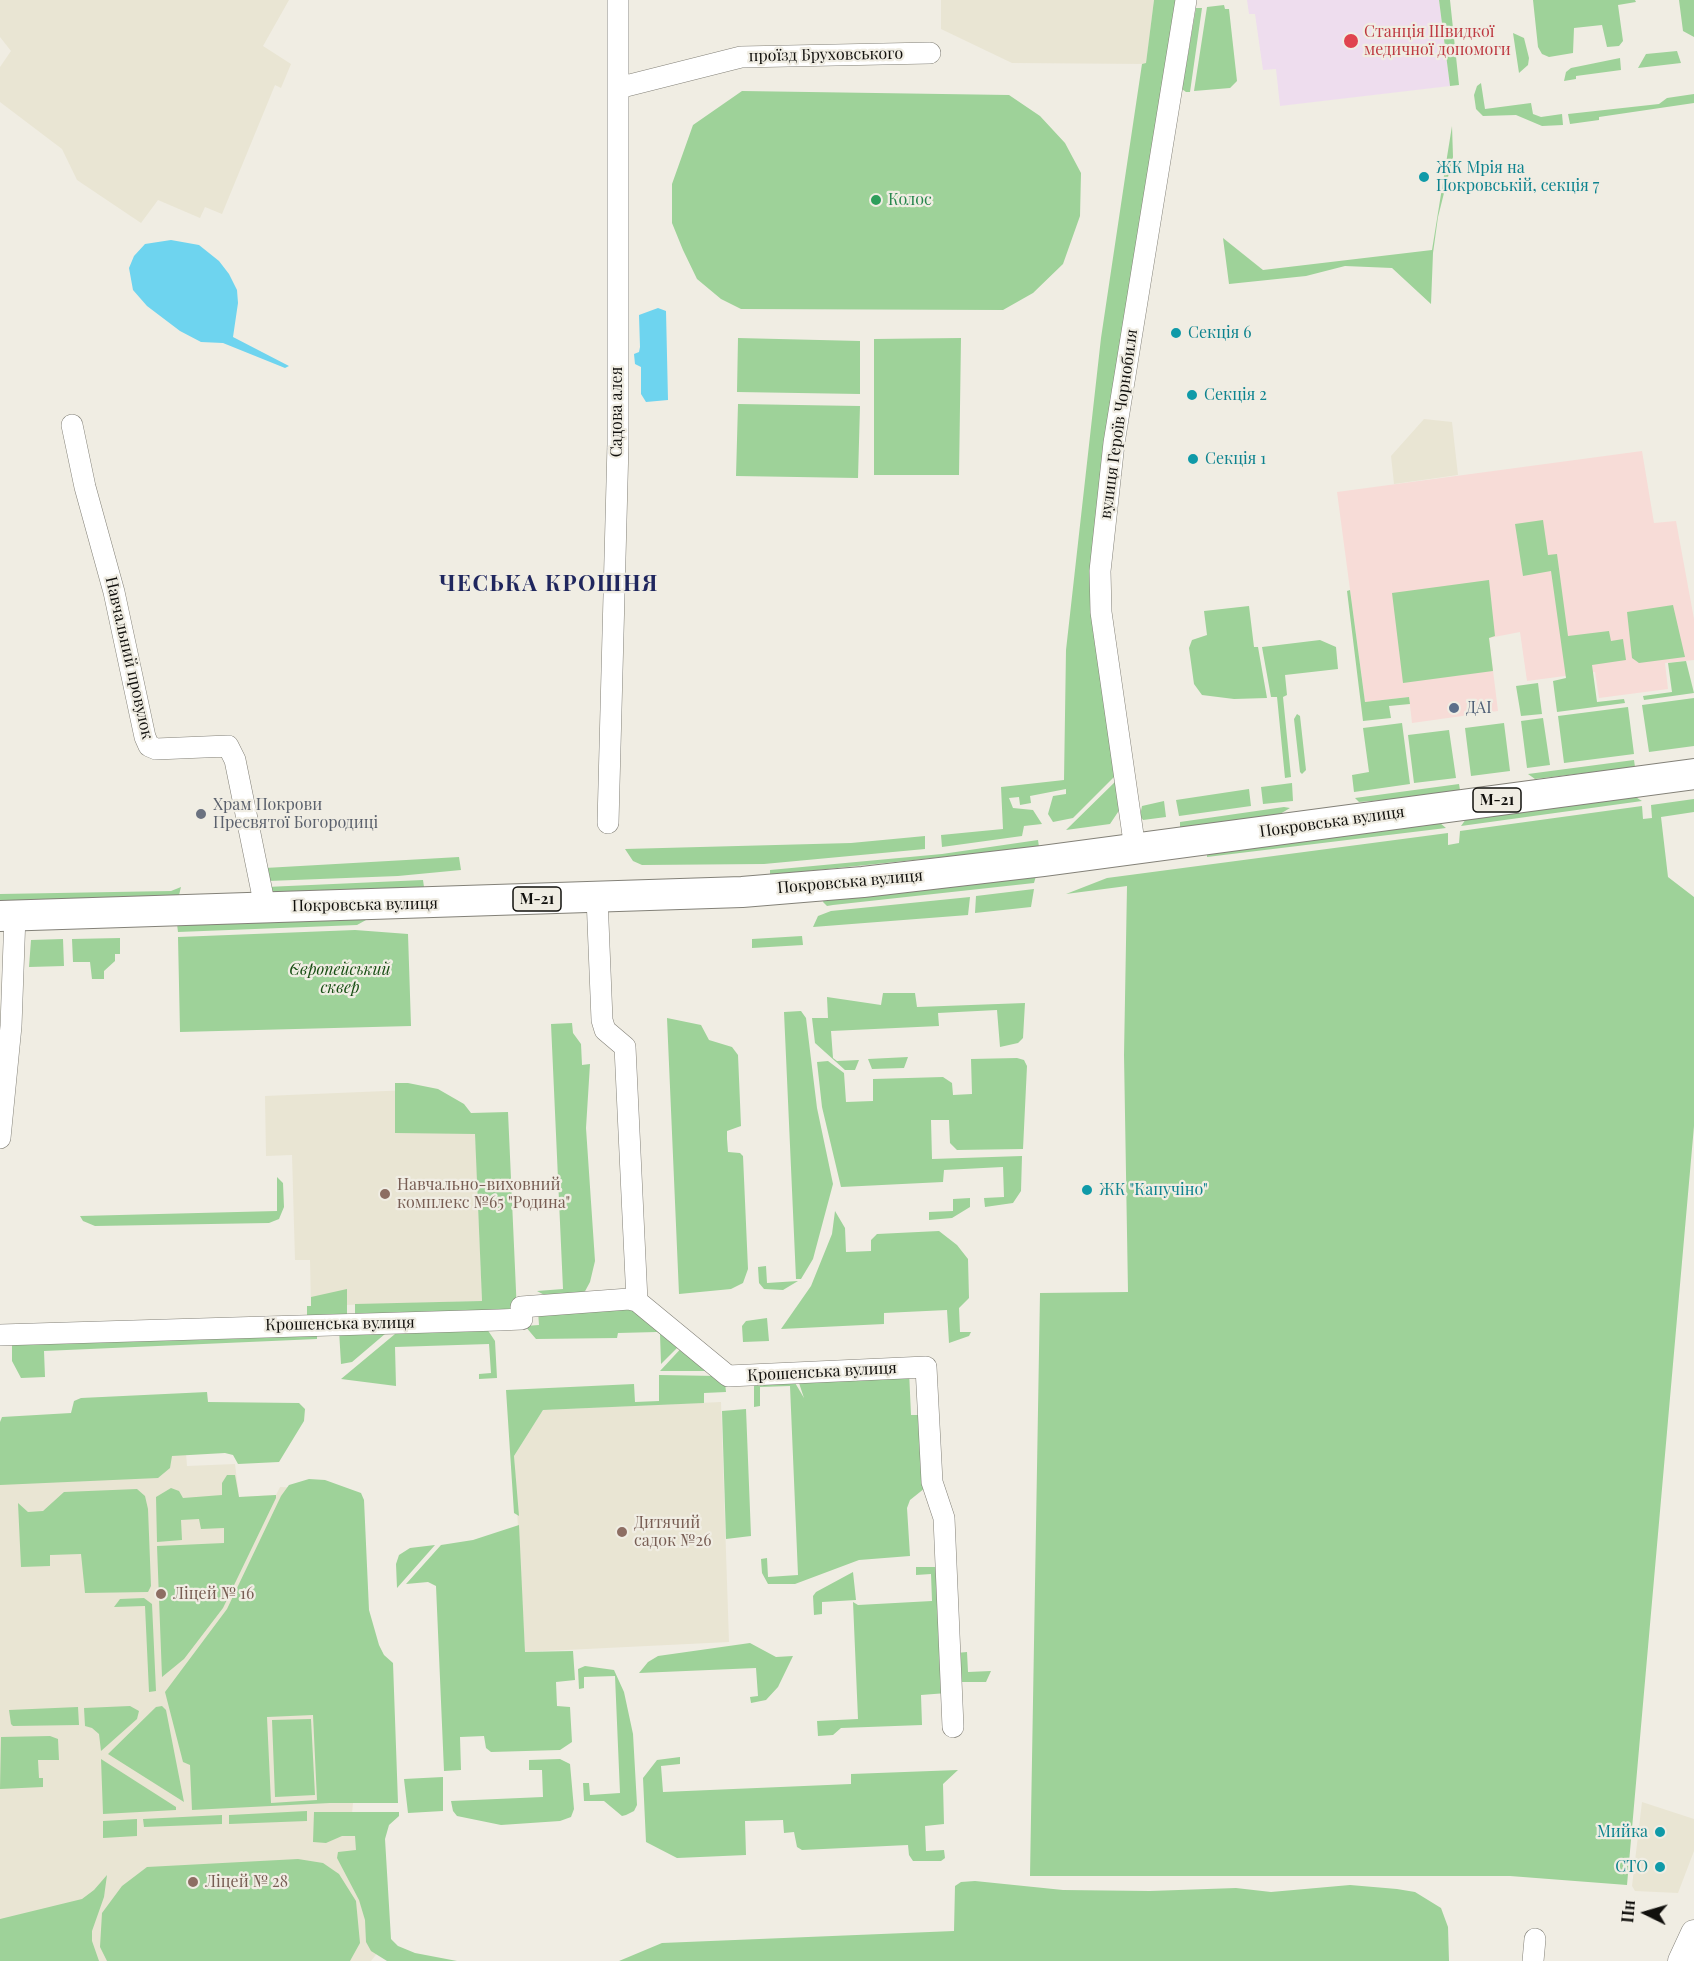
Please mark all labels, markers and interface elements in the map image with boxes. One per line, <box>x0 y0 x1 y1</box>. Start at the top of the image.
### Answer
place label: Станція Швидкої медичної допомоги <box>1364 22 1511 60</box>
marker: Станція Швидкої медичної допомоги <box>1342 32 1360 50</box>
street label: проїзд Бруховського <box>749 44 903 66</box>
place label: ЖК Мрія на Покровській, секція 7 <box>1436 158 1599 196</box>
marker: ЖК Мрія на Покровській, секція 7 <box>1417 170 1431 184</box>
place label: Колос <box>888 190 932 210</box>
marker: Колос <box>869 193 883 207</box>
place label: Секція 6 <box>1188 323 1252 343</box>
marker: Секція 6 <box>1169 326 1183 340</box>
street label: вулиця Героїв Чорнобиля <box>1096 328 1142 520</box>
street label: Садова алея <box>607 367 627 457</box>
place label: Секція 2 <box>1204 385 1267 405</box>
marker: Секція 2 <box>1185 388 1199 402</box>
place label: Секція 1 <box>1205 449 1266 469</box>
marker: Секція 1 <box>1186 452 1200 466</box>
district label: ЧЕСЬКА КРОШНЯ <box>439 571 659 597</box>
street label: Навчальний провулок <box>101 575 157 741</box>
place label: ДАІ <box>1466 698 1492 718</box>
marker: ДАІ <box>1447 701 1461 715</box>
road number: М-21 <box>1473 788 1521 812</box>
place label: Храм Покрови Пресвятої Богородиці <box>213 795 378 833</box>
street label: Покровська вулиця <box>1258 802 1406 842</box>
marker: Храм Покрови Пресвятої Богородиці <box>194 807 208 821</box>
street label: Покровська вулиця <box>776 866 924 898</box>
road number: М-21 <box>513 887 561 911</box>
street label: Покровська вулиця <box>292 894 438 916</box>
park label: Європейський сквер <box>289 960 391 998</box>
place label: Навчально-виховний комплекс №65 "Родина" <box>397 1175 570 1213</box>
place label: ЖК "Капучіно" <box>1099 1180 1208 1200</box>
marker: ЖК "Капучіно" <box>1080 1183 1094 1197</box>
marker: Навчально-виховний комплекс №65 "Родина" <box>378 1187 392 1201</box>
street label: Крошенська вулиця <box>265 1313 415 1335</box>
street label: Крошенська вулиця <box>747 1358 897 1386</box>
place label: Дитячий садок №26 <box>634 1513 711 1551</box>
marker: Дитячий садок №26 <box>615 1525 629 1539</box>
place label: Ліцей № 16 <box>173 1584 254 1604</box>
marker: Ліцей № 16 <box>154 1587 168 1601</box>
place label: Мийка <box>1597 1822 1648 1842</box>
marker: Мийка <box>1653 1825 1667 1839</box>
place label: СТО <box>1615 1857 1648 1877</box>
marker: СТО <box>1653 1860 1667 1874</box>
place label: Ліцей № 28 <box>205 1872 288 1892</box>
marker: Ліцей № 28 <box>186 1875 200 1889</box>
north arrow <box>1616 1883 1676 1943</box>
text: Пн <box>1616 1899 1639 1924</box>

